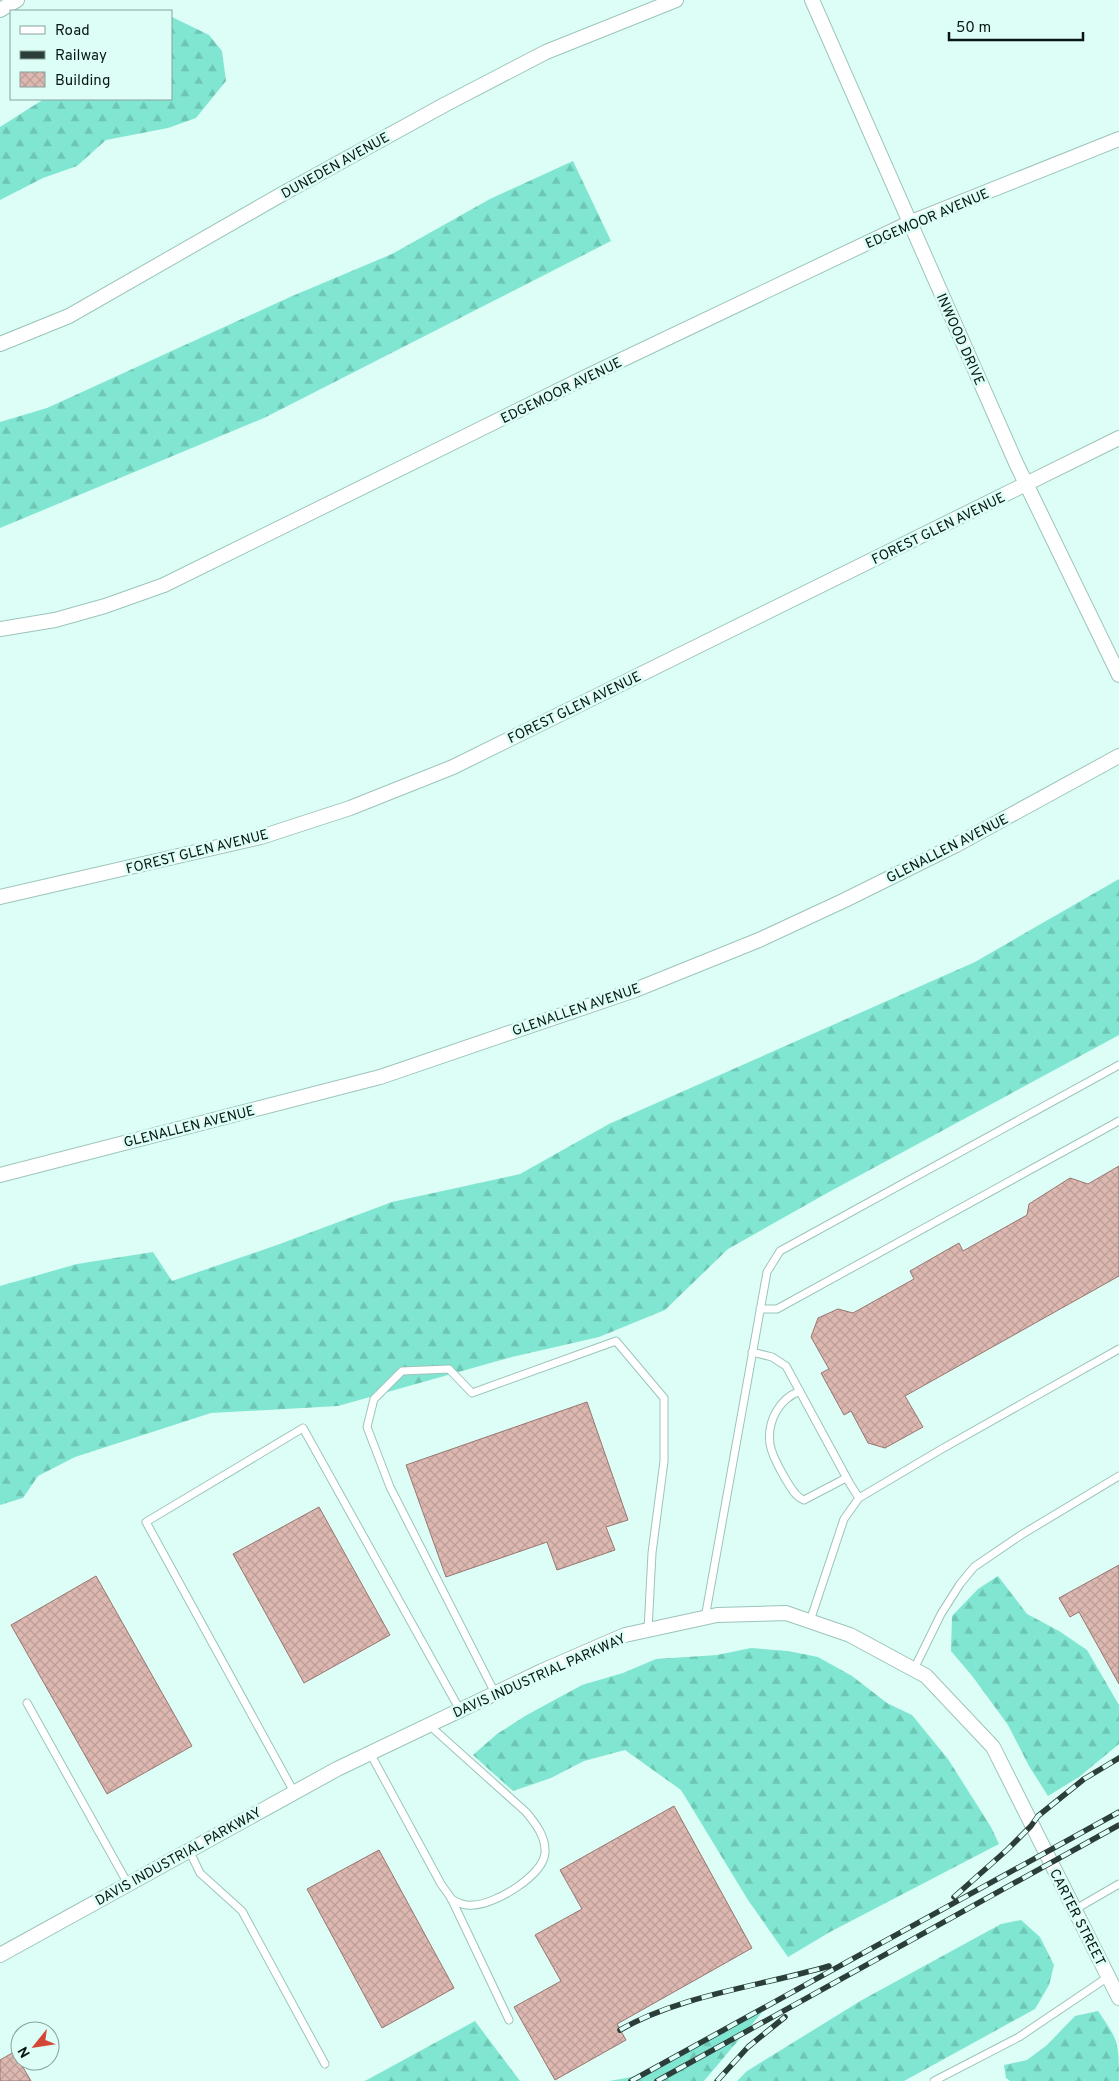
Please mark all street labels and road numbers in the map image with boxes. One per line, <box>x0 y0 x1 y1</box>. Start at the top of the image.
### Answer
street label: DUNEDEN AVENUE <box>279 130 393 203</box>
street label: EDGEMOOR AVENUE <box>863 186 992 253</box>
street label: INWOOD DRIVE <box>932 291 987 388</box>
street label: EDGEMOOR AVENUE <box>498 355 625 428</box>
street label: FOREST GLEN AVENUE <box>869 490 1008 569</box>
street label: FOREST GLEN AVENUE <box>505 669 644 748</box>
street label: GLENALLEN AVENUE <box>884 811 1011 887</box>
street label: FOREST GLEN AVENUE <box>124 827 270 878</box>
street label: GLENALLEN AVENUE <box>510 980 643 1040</box>
street label: GLENALLEN AVENUE <box>122 1103 257 1152</box>
street label: DAVIS INDUSTRIAL PARKWAY <box>451 1630 629 1722</box>
street label: DAVIS INDUSTRIAL PARKWAY <box>93 1804 265 1910</box>
street label: CARTER STREET <box>1045 1866 1108 1969</box>

